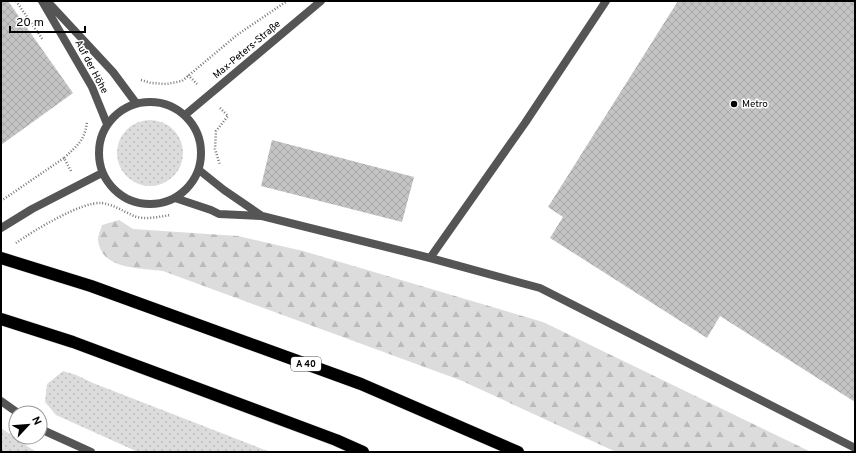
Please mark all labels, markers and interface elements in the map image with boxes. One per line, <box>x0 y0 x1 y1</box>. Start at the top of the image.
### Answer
scale bar <box>10 8 85 34</box>
text: 20 m <box>16 15 44 31</box>
street label: Max-Peters-Straße <box>211 18 283 82</box>
street label: Auf der Höhe <box>71 38 111 96</box>
place label: Metro <box>742 98 768 111</box>
marker: Metro <box>729 99 739 109</box>
road number: A 40 <box>291 357 321 371</box>
north arrow <box>8 405 48 445</box>
text: N <box>28 414 44 428</box>

